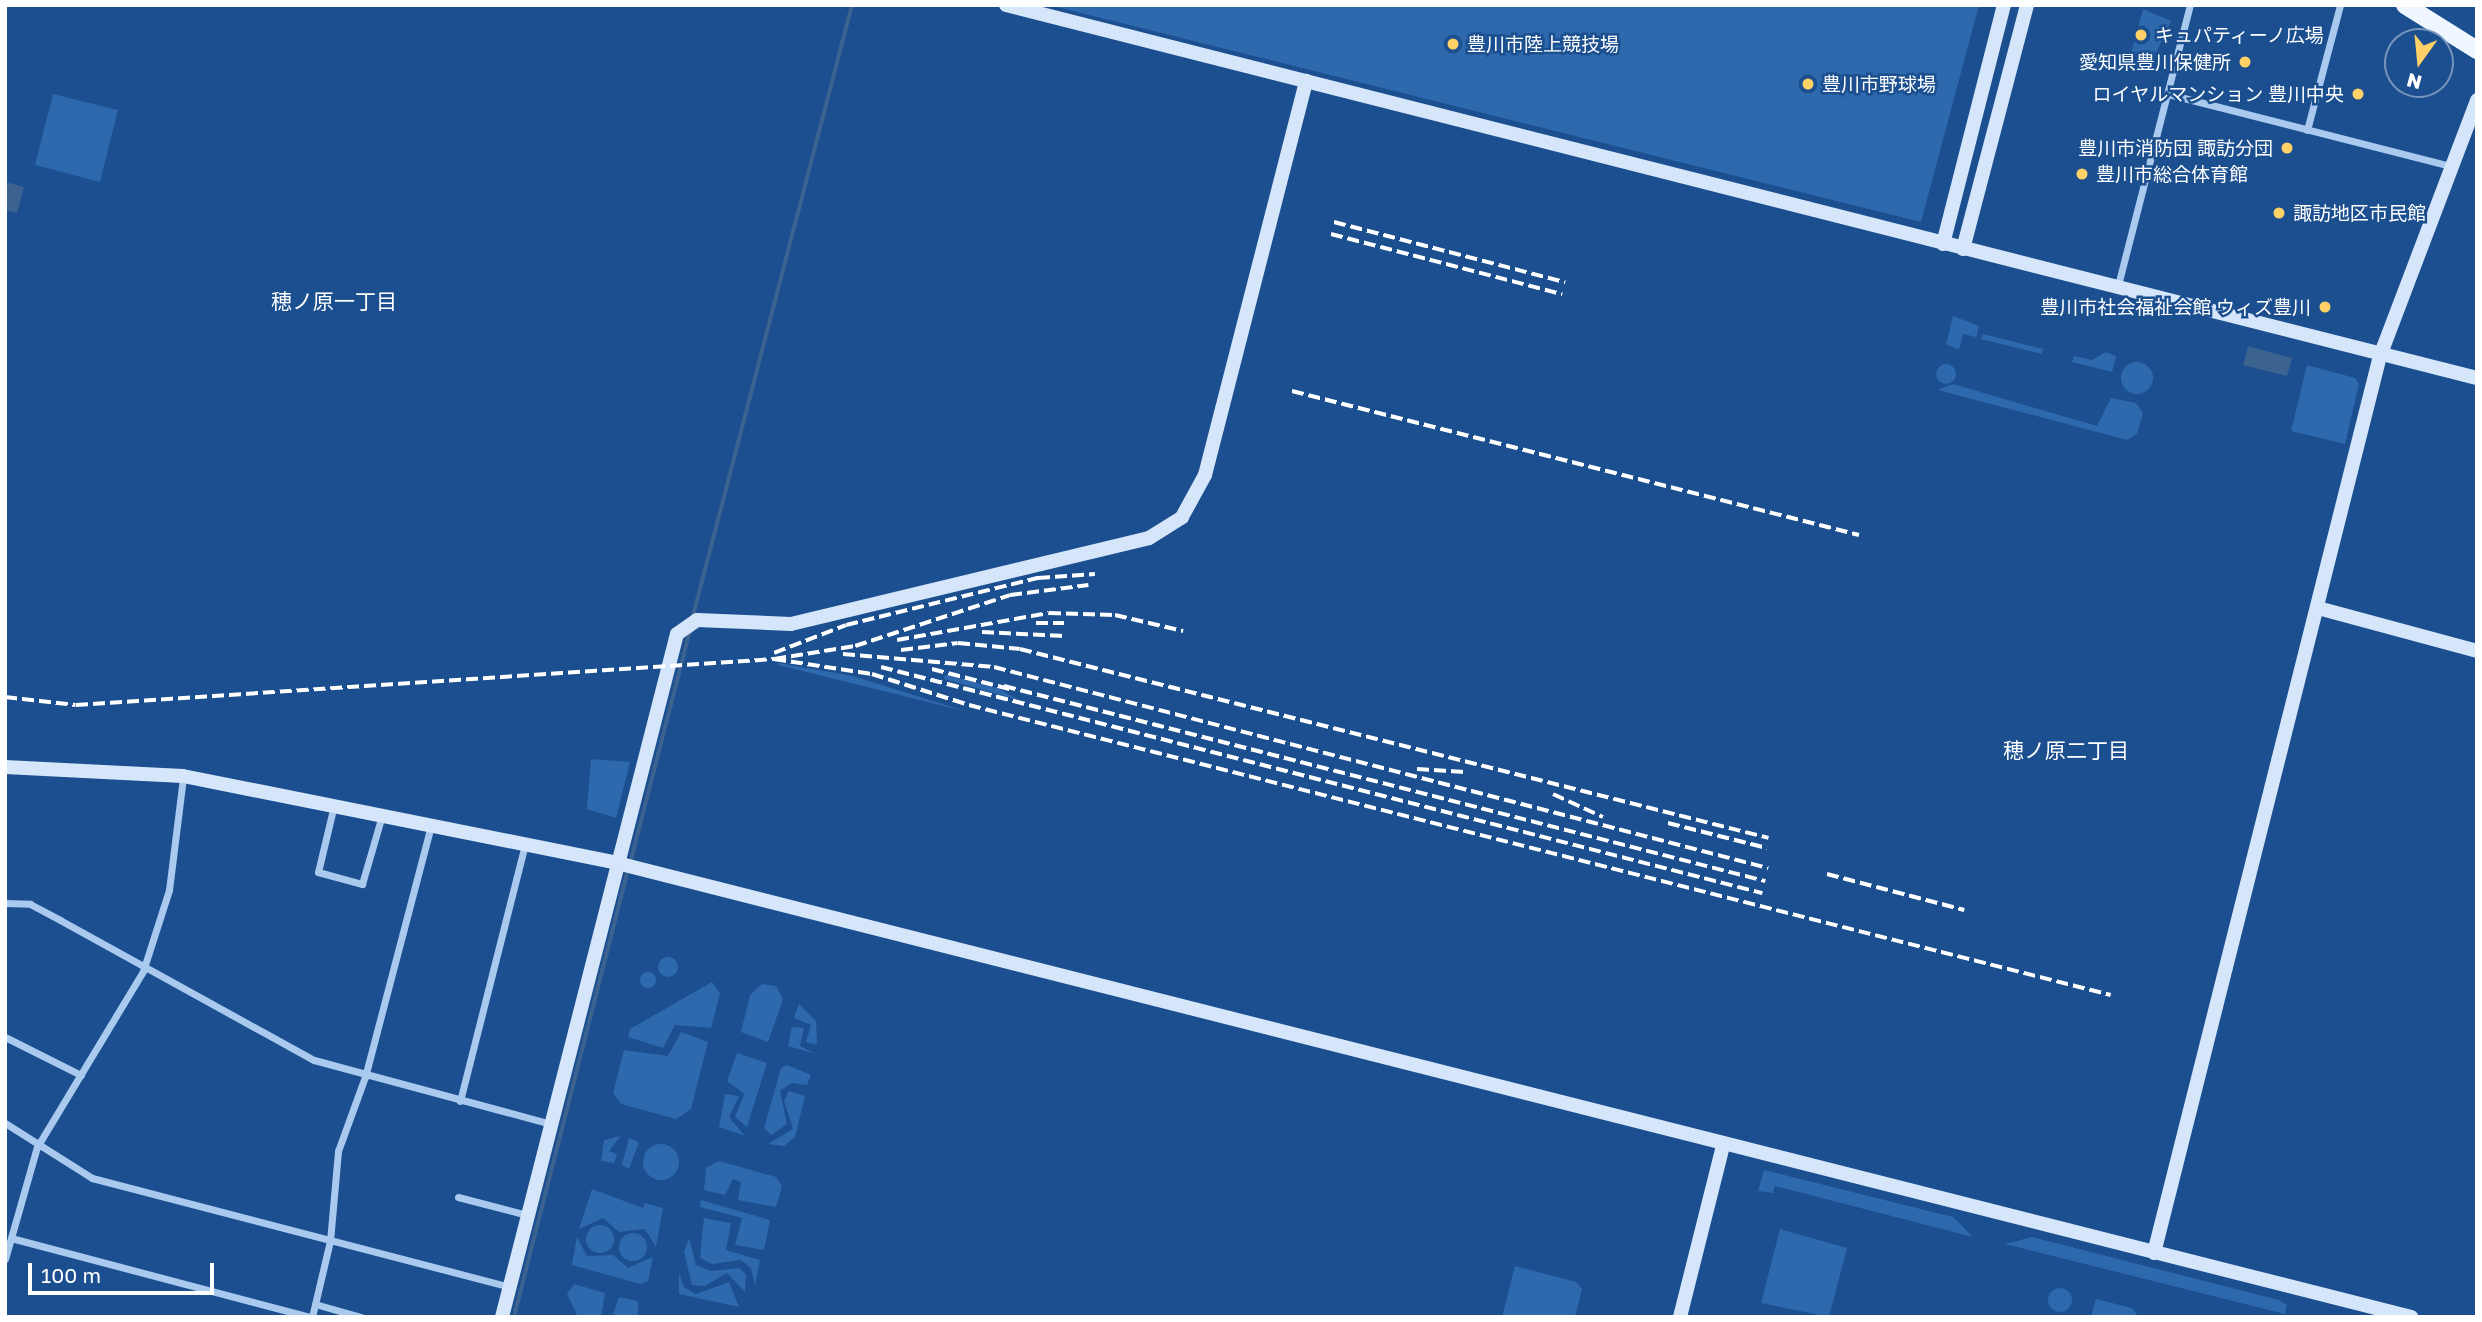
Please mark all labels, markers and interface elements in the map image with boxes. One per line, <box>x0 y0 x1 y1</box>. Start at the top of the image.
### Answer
place label: キュパティーノ広場 <box>2155 24 2326 46</box>
marker: キュパティーノ広場 <box>2133 27 2149 43</box>
north arrow <box>2384 28 2454 98</box>
place label: 豊川市陸上競技場 <box>1467 33 1619 55</box>
marker: 豊川市陸上競技場 <box>1445 36 1461 52</box>
place label: 愛知県豊川保健所 <box>2079 51 2231 73</box>
marker: 愛知県豊川保健所 <box>2237 54 2253 70</box>
text: N <box>2404 69 2424 95</box>
place label: 豊川市野球場 <box>1822 73 1936 95</box>
marker: 豊川市野球場 <box>1800 76 1816 92</box>
place label: ロイヤルマンション 豊川中央 <box>2092 83 2344 105</box>
marker: ロイヤルマンション 豊川中央 <box>2350 86 2366 102</box>
place label: 豊川市消防団 諏訪分団 <box>2078 137 2273 159</box>
marker: 豊川市消防団 諏訪分団 <box>2279 140 2295 156</box>
place label: 豊川市総合体育館 <box>2096 163 2248 185</box>
marker: 豊川市総合体育館 <box>2074 166 2090 182</box>
place label: 諏訪地区市民館 <box>2293 202 2426 224</box>
marker: 諏訪地区市民館 <box>2271 205 2287 221</box>
district label: 穂ノ原一丁目 <box>271 288 397 314</box>
place label: 豊川市社会福祉会館 ウィズ豊川 <box>2040 296 2311 318</box>
marker: 豊川市社会福祉会館 ウィズ豊川 <box>2317 299 2333 315</box>
district label: 穂ノ原二丁目 <box>2003 737 2129 763</box>
scale bar <box>32 1248 217 1292</box>
text: 100 m <box>41 1262 101 1288</box>

